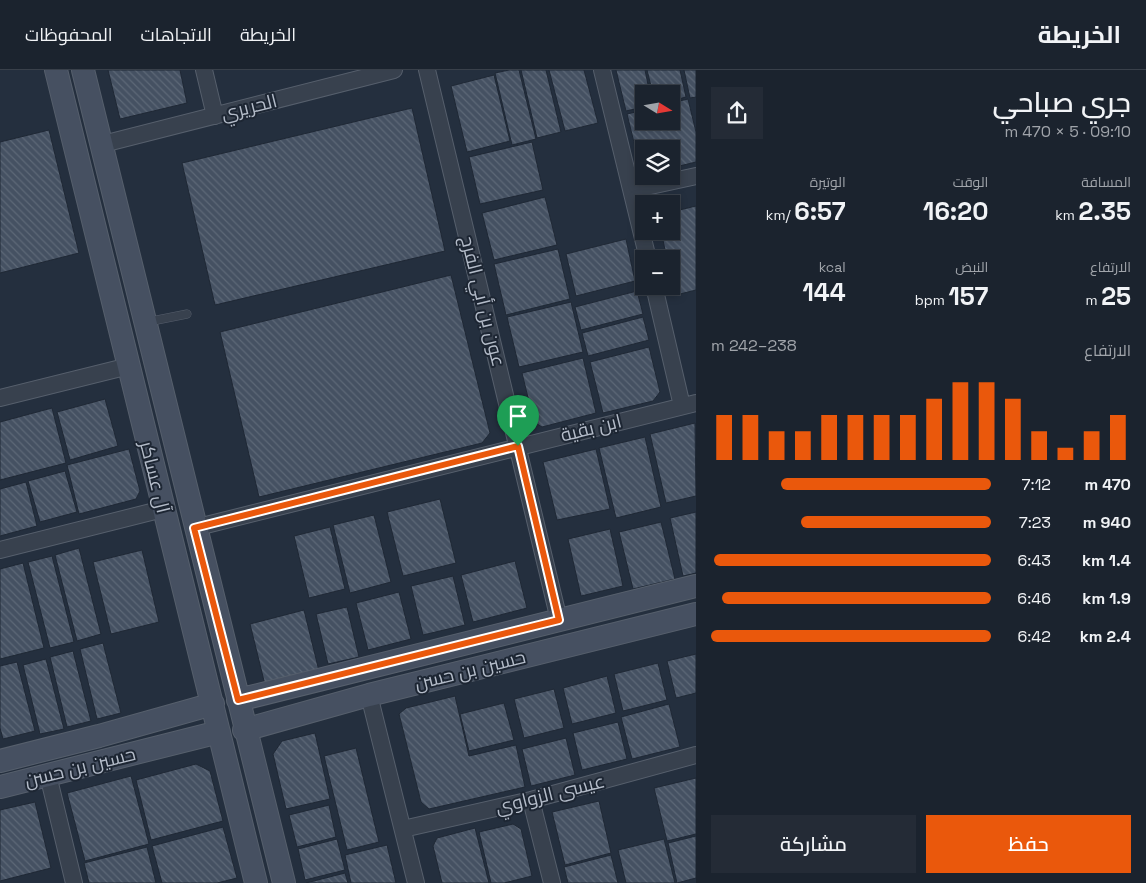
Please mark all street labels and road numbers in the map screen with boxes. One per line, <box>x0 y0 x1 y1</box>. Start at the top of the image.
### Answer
street label: الحريري <box>218 88 280 128</box>
street label: عون بن أبي الفرج <box>453 233 511 370</box>
street label: ابن بقية <box>558 408 624 448</box>
street label: آل عساكر <box>134 437 176 516</box>
street label: حسين بن حسن <box>412 644 528 696</box>
street label: حسين بن حسن <box>22 741 138 793</box>
street label: عيسى الزواوي <box>493 768 608 822</box>

